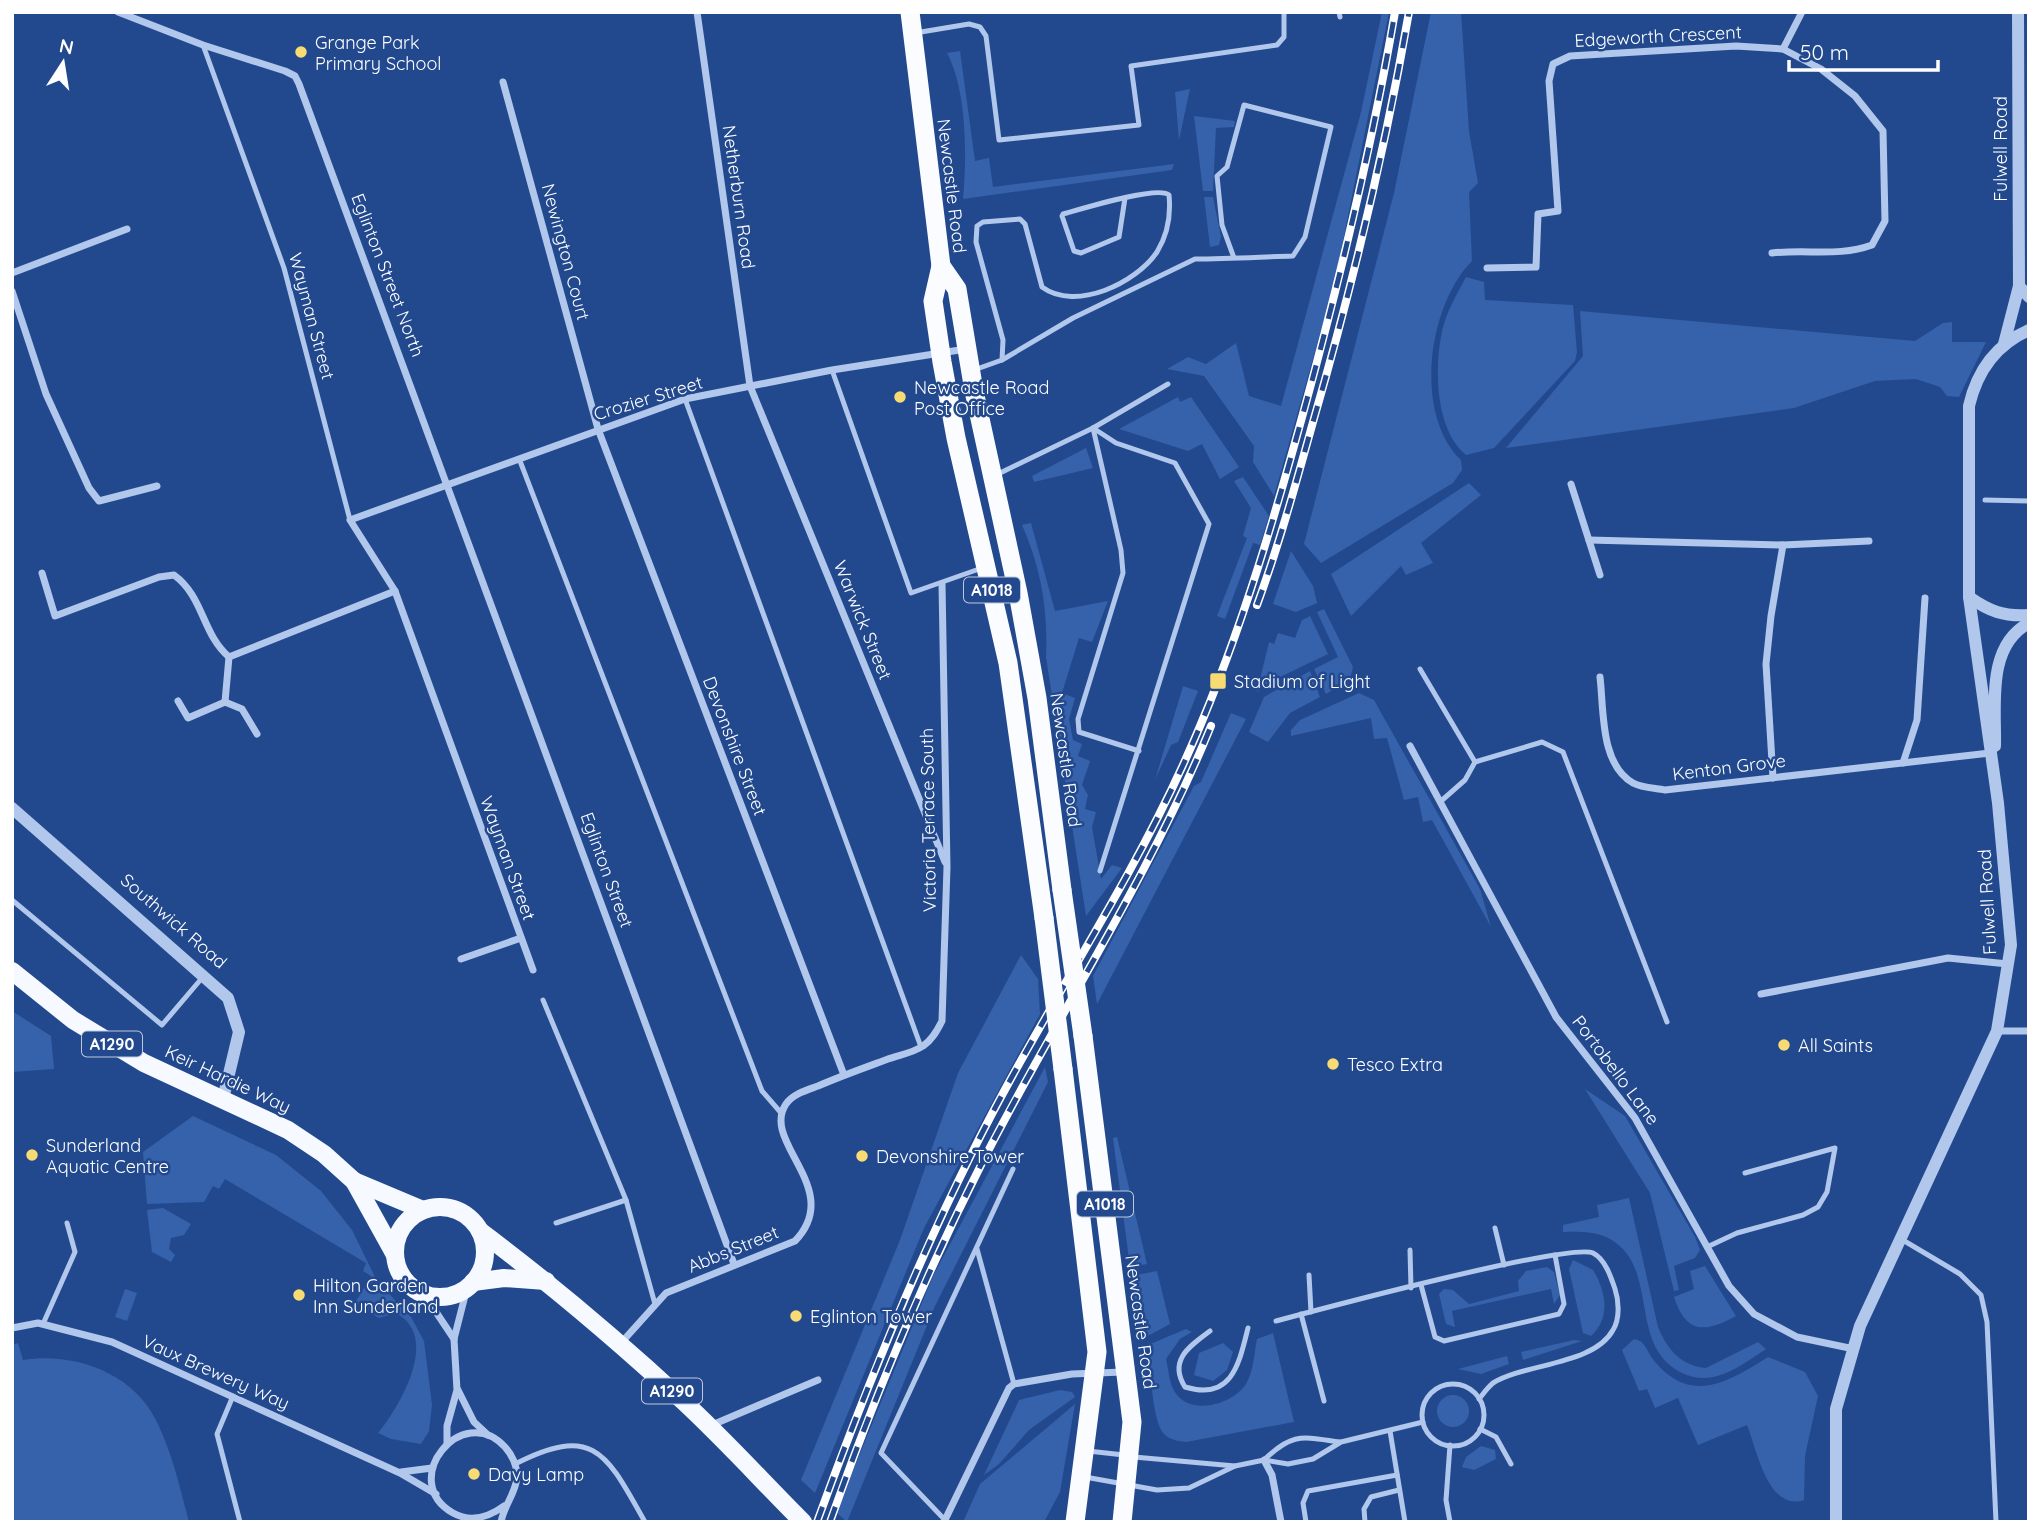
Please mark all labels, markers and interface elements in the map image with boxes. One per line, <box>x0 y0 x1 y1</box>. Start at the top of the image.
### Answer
street label: Edgeworth Crescent <box>1574 20 1742 52</box>
north arrow <box>28 28 98 98</box>
scale bar <box>1789 28 1938 72</box>
place label: Grange Park Primary School <box>315 31 441 75</box>
text: N <box>57 33 76 60</box>
text: 50 m <box>1800 39 1849 65</box>
marker: Grange Park Primary School <box>293 44 309 60</box>
street label: Fulwell Road <box>1989 96 2012 202</box>
street label: Newcastle Road <box>932 117 972 255</box>
street label: Netherburn Road <box>718 124 760 270</box>
street label: Newington Court <box>537 181 595 323</box>
street label: Eglinton Street North <box>346 190 430 360</box>
street label: Wayman Street <box>284 250 340 382</box>
street label: Crozier Street <box>591 371 705 425</box>
place label: Newcastle Road Post Office <box>914 376 1049 420</box>
marker: Newcastle Road Post Office <box>892 389 908 405</box>
street label: Warwick Street <box>829 557 897 683</box>
road number: A1018 <box>964 578 1020 603</box>
place label: Stadium of Light <box>1234 670 1371 693</box>
marker: Stadium of Light <box>1208 671 1228 691</box>
street label: Devonshire Street <box>698 673 772 819</box>
street label: Newcastle Road <box>1045 691 1087 829</box>
street label: Victoria Terrace South <box>915 728 941 912</box>
street label: Kenton Grove <box>1671 749 1787 785</box>
street label: Wayman Street <box>475 793 541 923</box>
street label: Eglinton Street <box>575 809 639 931</box>
street label: Fulwell Road <box>1973 849 2001 955</box>
street label: Southwick Road <box>116 869 232 973</box>
street label: Portobello Lane <box>1567 1011 1665 1129</box>
road number: A1290 <box>82 1032 142 1056</box>
place label: All Saints <box>1798 1034 1873 1057</box>
marker: All Saints <box>1776 1037 1792 1053</box>
street label: Keir Hardie Way <box>161 1040 295 1118</box>
place label: Tesco Extra <box>1347 1053 1443 1076</box>
marker: Tesco Extra <box>1325 1056 1341 1072</box>
place label: Sunderland Aquatic Centre <box>46 1134 169 1178</box>
place label: Devonshire Tower <box>876 1145 1024 1168</box>
marker: Sunderland Aquatic Centre <box>24 1147 40 1163</box>
marker: Devonshire Tower <box>854 1148 870 1164</box>
road number: A1018 <box>1077 1192 1133 1216</box>
street label: Abbs Street <box>684 1220 782 1278</box>
street label: Newcastle Road <box>1120 1253 1162 1391</box>
place label: Hilton Garden Inn Sunderland <box>313 1274 438 1318</box>
marker: Hilton Garden Inn Sunderland <box>291 1287 307 1303</box>
place label: Eglinton Tower <box>810 1305 932 1328</box>
marker: Eglinton Tower <box>788 1308 804 1324</box>
street label: Vaux Brewery Way <box>139 1329 293 1415</box>
road number: A1290 <box>642 1378 702 1404</box>
place label: Davy Lamp <box>488 1463 584 1486</box>
marker: Davy Lamp <box>466 1466 482 1482</box>

